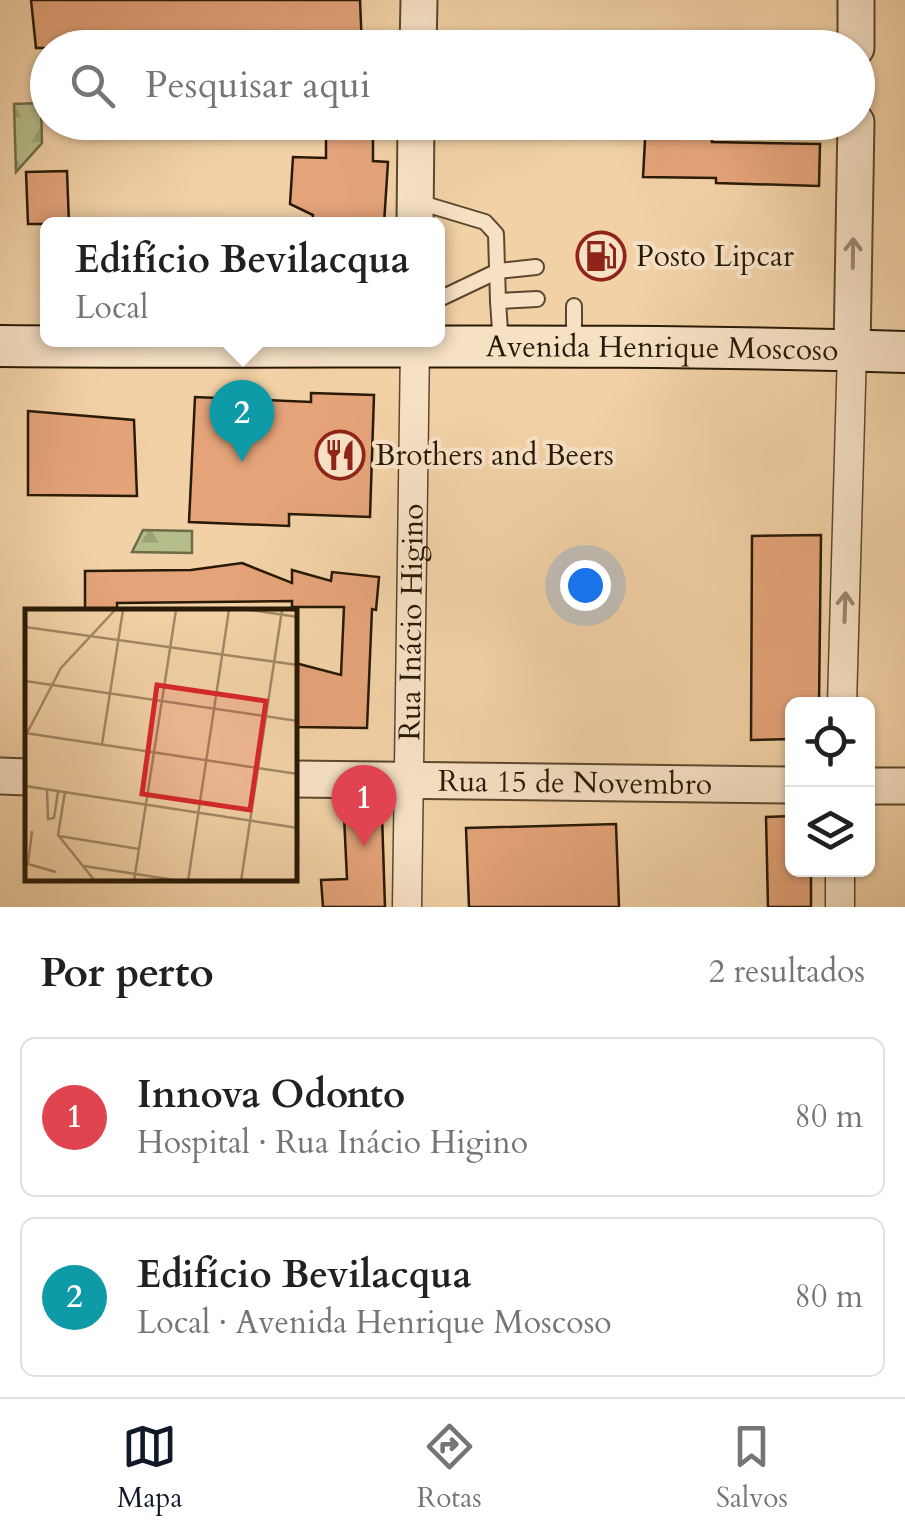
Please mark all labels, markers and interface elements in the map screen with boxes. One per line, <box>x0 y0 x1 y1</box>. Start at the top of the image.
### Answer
search box <box>30 30 875 140</box>
icon: search <box>65 58 120 113</box>
text: Pesquisar aqui <box>145 59 371 111</box>
popup <box>40 217 445 347</box>
fuel station icon: Posto Lipcar <box>575 230 627 282</box>
text: Edifício Bevilacqua <box>75 234 410 286</box>
place label: Posto Lipcar <box>636 236 794 277</box>
one-way arrow <box>844 237 863 269</box>
text: Local <box>75 286 148 330</box>
street label: Avenida Henrique Moscoso <box>486 326 839 371</box>
pin: 2 <box>210 380 274 462</box>
restaurant icon: Brothers and Beers <box>314 429 366 481</box>
place label: Brothers and Beers <box>375 435 614 476</box>
street label: Rua Inácio Higino <box>389 503 433 741</box>
your location <box>560 560 611 611</box>
one-way arrow <box>835 592 854 624</box>
inset map <box>25 609 298 882</box>
map controls <box>785 697 875 877</box>
button: locate <box>785 697 875 787</box>
street label: Rua 15 de Novembro <box>438 760 712 805</box>
pin: 1 <box>332 764 396 847</box>
button: layers <box>785 787 875 877</box>
text: Por perto <box>40 944 214 1001</box>
text: 2 resultados <box>708 950 865 994</box>
text: Innova Odonto <box>137 1069 405 1121</box>
text: 1 <box>66 1095 83 1139</box>
text: 80 m <box>795 1095 863 1139</box>
text: Hospital · Rua Inácio Higino <box>137 1121 528 1165</box>
text: Edifício Bevilacqua <box>137 1249 472 1301</box>
text: 2 <box>66 1275 83 1319</box>
text: 80 m <box>795 1275 863 1319</box>
text: Local · Avenida Henrique Moscoso <box>137 1301 612 1345</box>
tab: Mapa <box>117 1419 183 1517</box>
tab: Rotas <box>417 1419 482 1517</box>
tab: Salvos <box>716 1419 788 1517</box>

